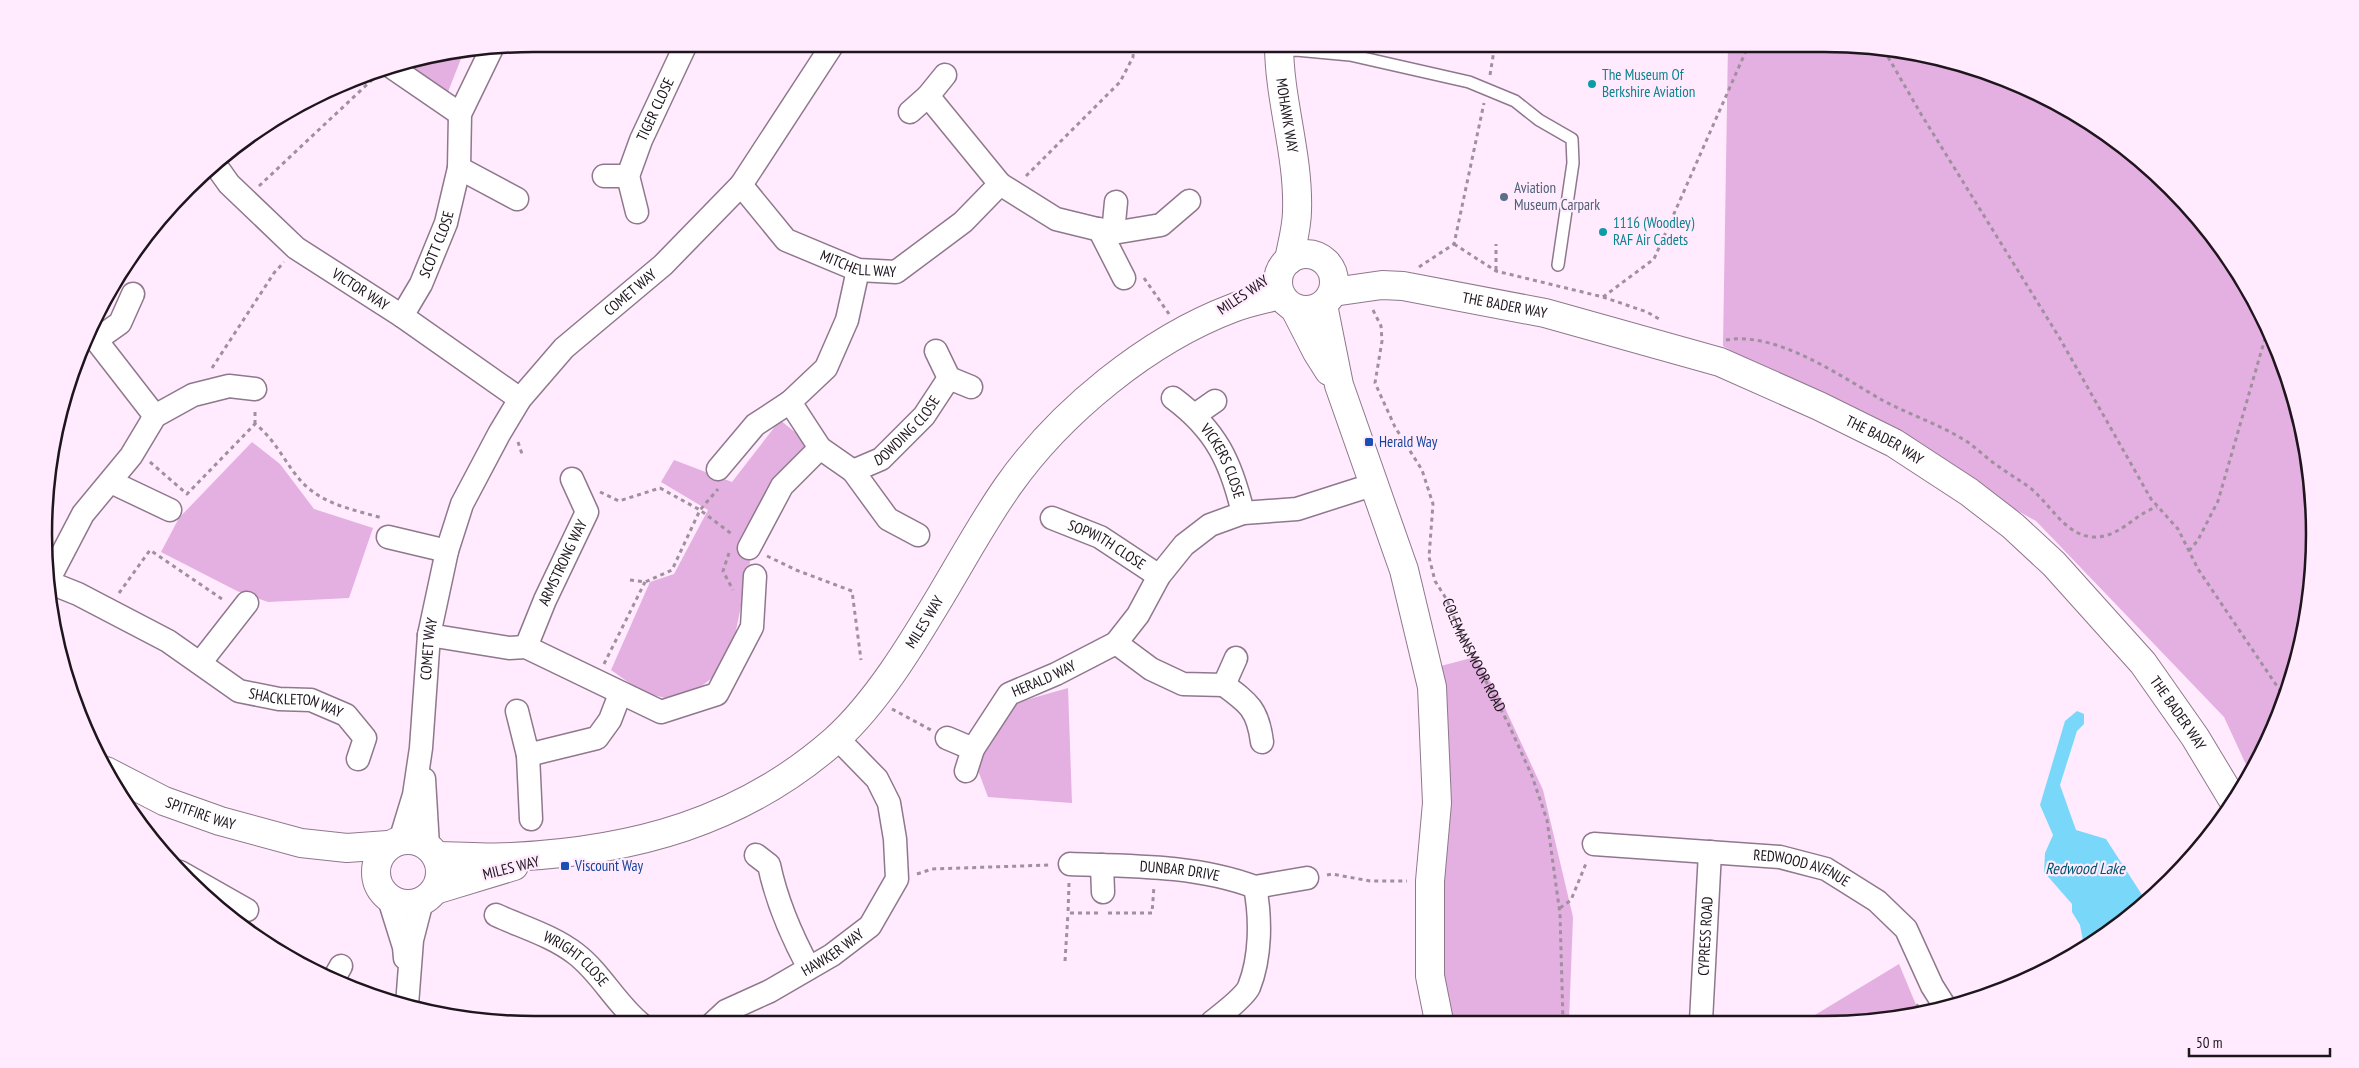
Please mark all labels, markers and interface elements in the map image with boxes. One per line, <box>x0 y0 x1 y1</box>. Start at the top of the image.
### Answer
place label: The Museum Of Berkshire Aviation <box>1602 65 1695 101</box>
street label: TIGER CLOSE <box>632 75 678 144</box>
street label: MOHAWK WAY <box>1272 77 1303 154</box>
marker: The Museum Of Berkshire Aviation <box>1586 78 1598 90</box>
place label: Aviation Museum Carpark <box>1514 178 1600 214</box>
marker: Aviation Museum Carpark <box>1498 191 1510 203</box>
street label: SCOTT CLOSE <box>415 209 458 280</box>
place label: 1116 (Woodley) RAF Air Cadets <box>1613 213 1695 249</box>
marker: 1116 (Woodley) RAF Air Cadets <box>1597 226 1609 238</box>
street label: MITCHELL WAY <box>817 245 897 281</box>
street label: VICTOR WAY <box>328 263 393 314</box>
street label: COMET WAY <box>600 264 660 319</box>
street label: MILES WAY <box>1213 270 1272 319</box>
street label: THE BADER WAY <box>1461 287 1549 322</box>
street label: DOWDING CLOSE <box>871 392 944 470</box>
street label: THE BADER WAY <box>1843 411 1927 469</box>
street label: VICKERS CLOSE <box>1196 419 1249 500</box>
place label: Herald Way <box>1379 432 1438 451</box>
marker: Herald Way <box>1363 436 1375 448</box>
street label: SOPWITH CLOSE <box>1065 515 1149 573</box>
street label: ARMSTRONG WAY <box>534 516 591 608</box>
street label: MILES WAY <box>901 592 948 652</box>
street label: COLEMANSMOOR ROAD <box>1438 595 1510 715</box>
street label: COMET WAY <box>416 616 442 681</box>
street label: HERALD WAY <box>1009 655 1079 701</box>
street label: THE BADER WAY <box>2146 672 2211 753</box>
street label: SHACKLETON WAY <box>247 683 346 722</box>
street label: SPITFIRE WAY <box>163 792 238 834</box>
street label: REDWOOD AVENUE <box>1753 845 1854 891</box>
street label: MILES WAY <box>481 851 541 884</box>
place label: Viscount Way <box>574 856 644 875</box>
street label: DUNBAR DRIVE <box>1139 856 1222 885</box>
water label: Redwood Lake <box>2045 858 2126 878</box>
marker: Viscount Way <box>559 860 571 872</box>
street label: CYPRESS ROAD <box>1693 896 1717 976</box>
street label: HAWKER WAY <box>798 924 868 980</box>
street label: WRIGHT CLOSE <box>540 926 613 990</box>
scale bar <box>2189 1026 2330 1058</box>
text: 50 m <box>2196 1033 2222 1052</box>

